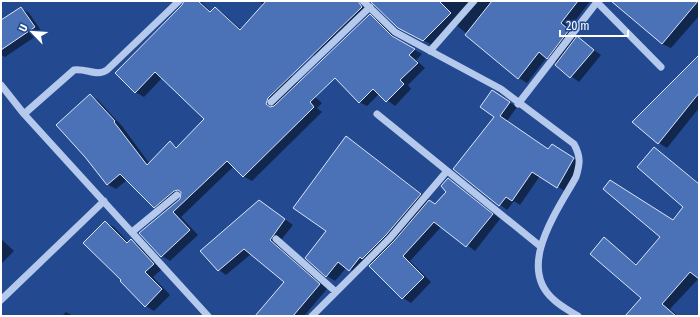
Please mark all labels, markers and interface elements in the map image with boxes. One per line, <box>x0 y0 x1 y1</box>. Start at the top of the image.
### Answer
north arrow <box>12 12 52 52</box>
scale bar <box>560 12 628 38</box>
text: 20 m <box>566 19 590 33</box>
text: U <box>16 22 31 34</box>

